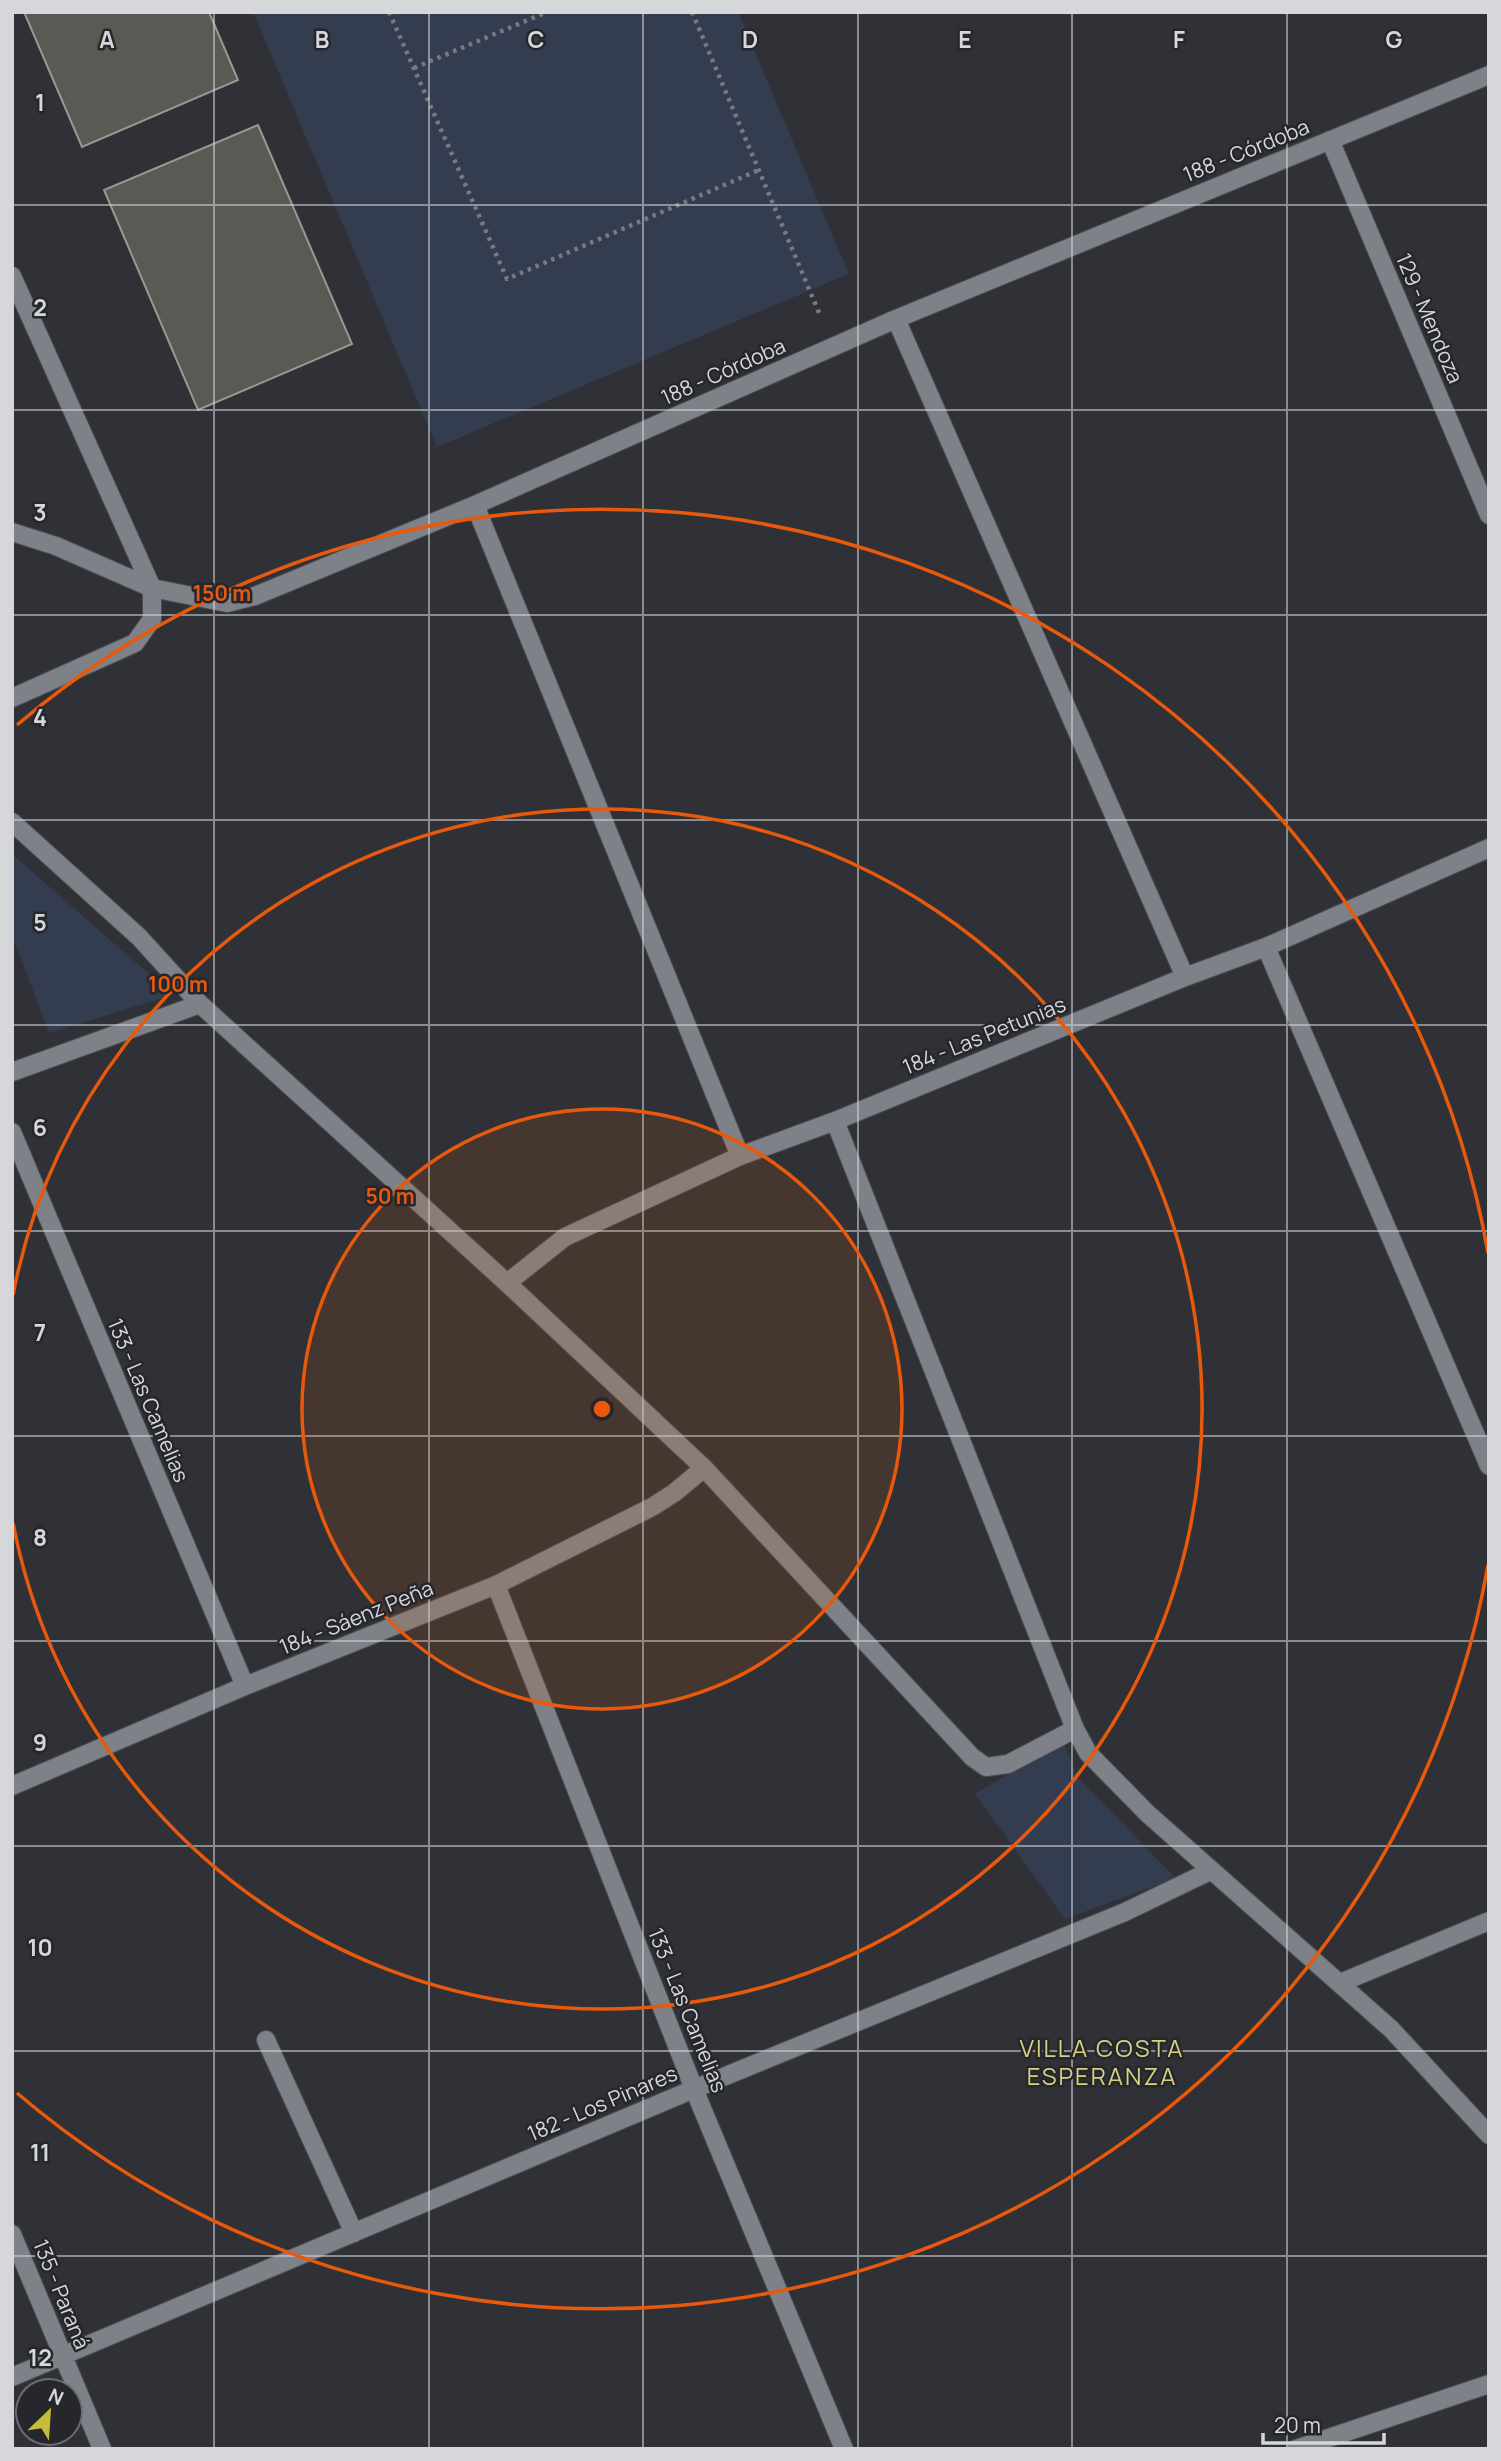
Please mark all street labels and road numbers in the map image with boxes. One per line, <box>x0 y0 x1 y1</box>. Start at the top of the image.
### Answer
street label: 188 - Córdoba <box>1179 112 1313 188</box>
street label: 129 - Mendoza <box>1390 249 1470 387</box>
street label: 188 - Córdoba <box>656 331 790 411</box>
street label: 184 - Las Petunias <box>898 990 1070 1080</box>
street label: 133 - Las Camelias <box>102 1314 196 1486</box>
street label: 184 - Sáenz Peña <box>275 1573 437 1661</box>
street label: 133 - Las Camelias <box>642 1923 734 2097</box>
street label: 182 - Los Pinares <box>523 2059 681 2147</box>
street label: 135 - Paraná <box>27 2235 97 2353</box>

